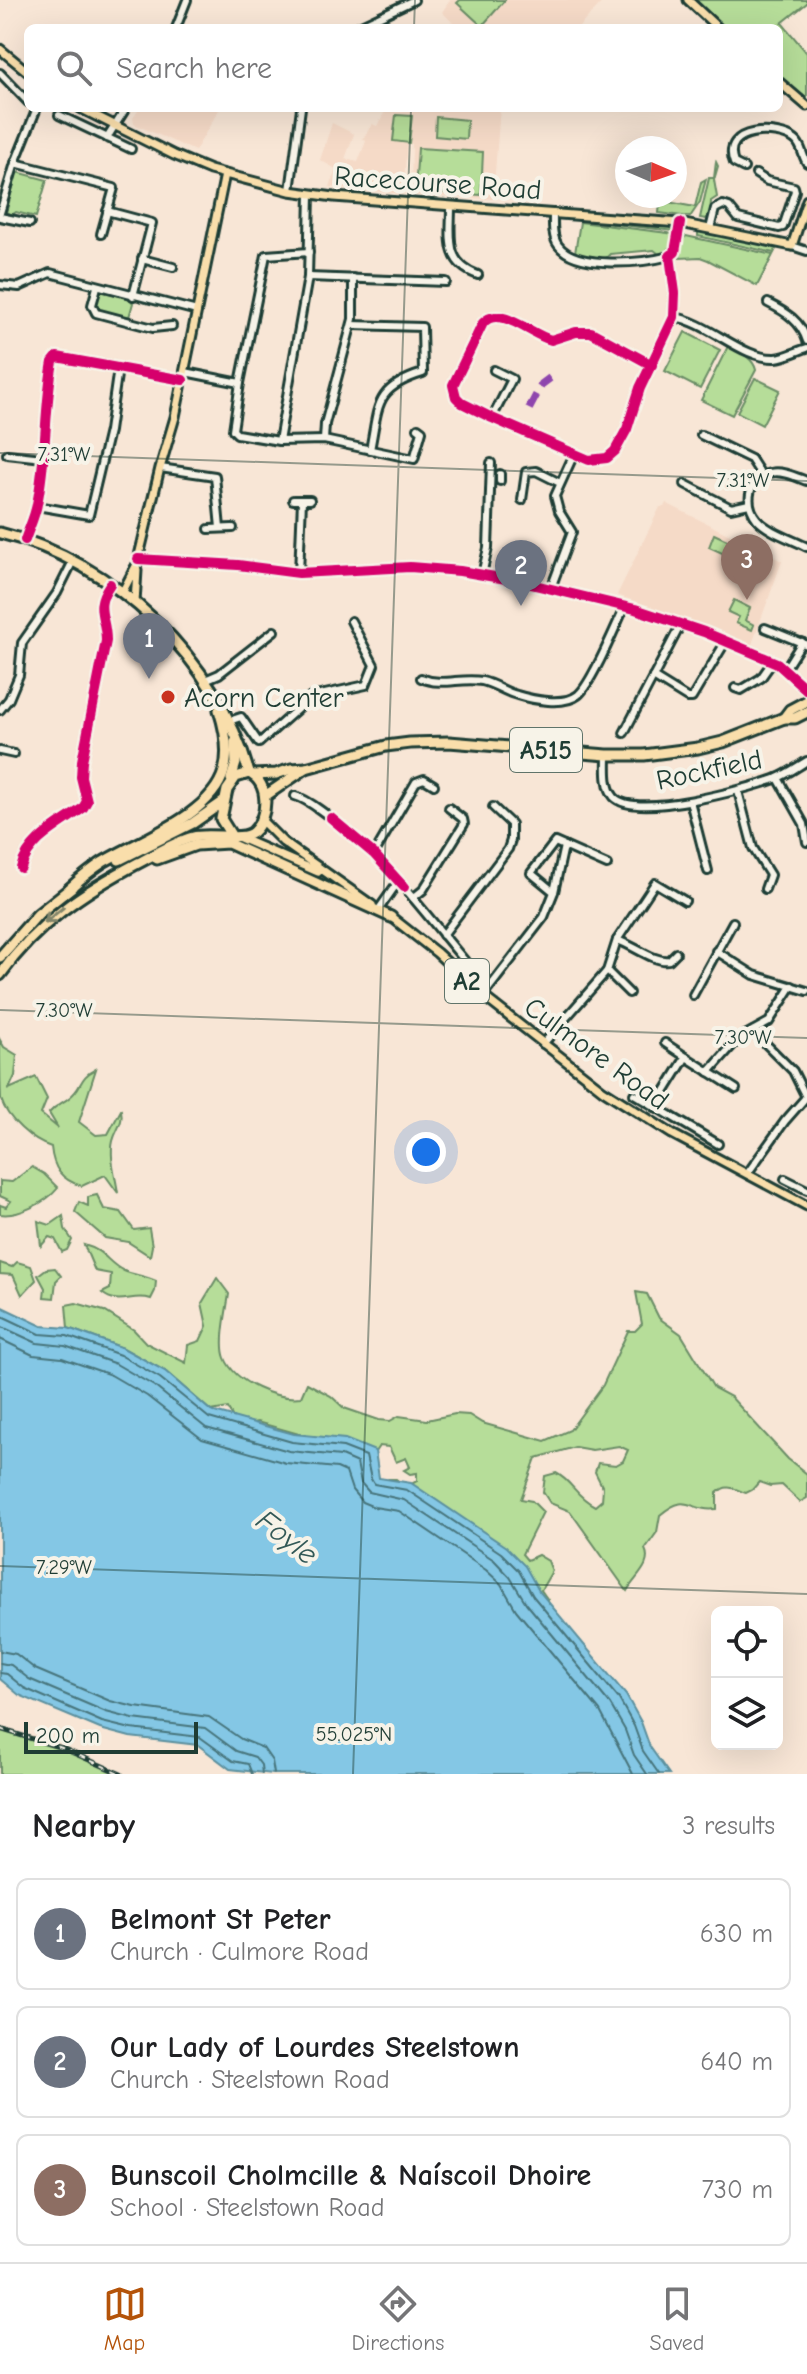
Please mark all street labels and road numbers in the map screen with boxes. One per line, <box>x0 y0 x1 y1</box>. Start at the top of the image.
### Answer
street label: Racecourse Road <box>333 160 543 206</box>
road number: A515 <box>510 728 582 772</box>
street label: Rockfield <box>653 743 765 797</box>
road number: A2 <box>445 959 489 1003</box>
street label: Culmore Road <box>518 991 675 1117</box>

